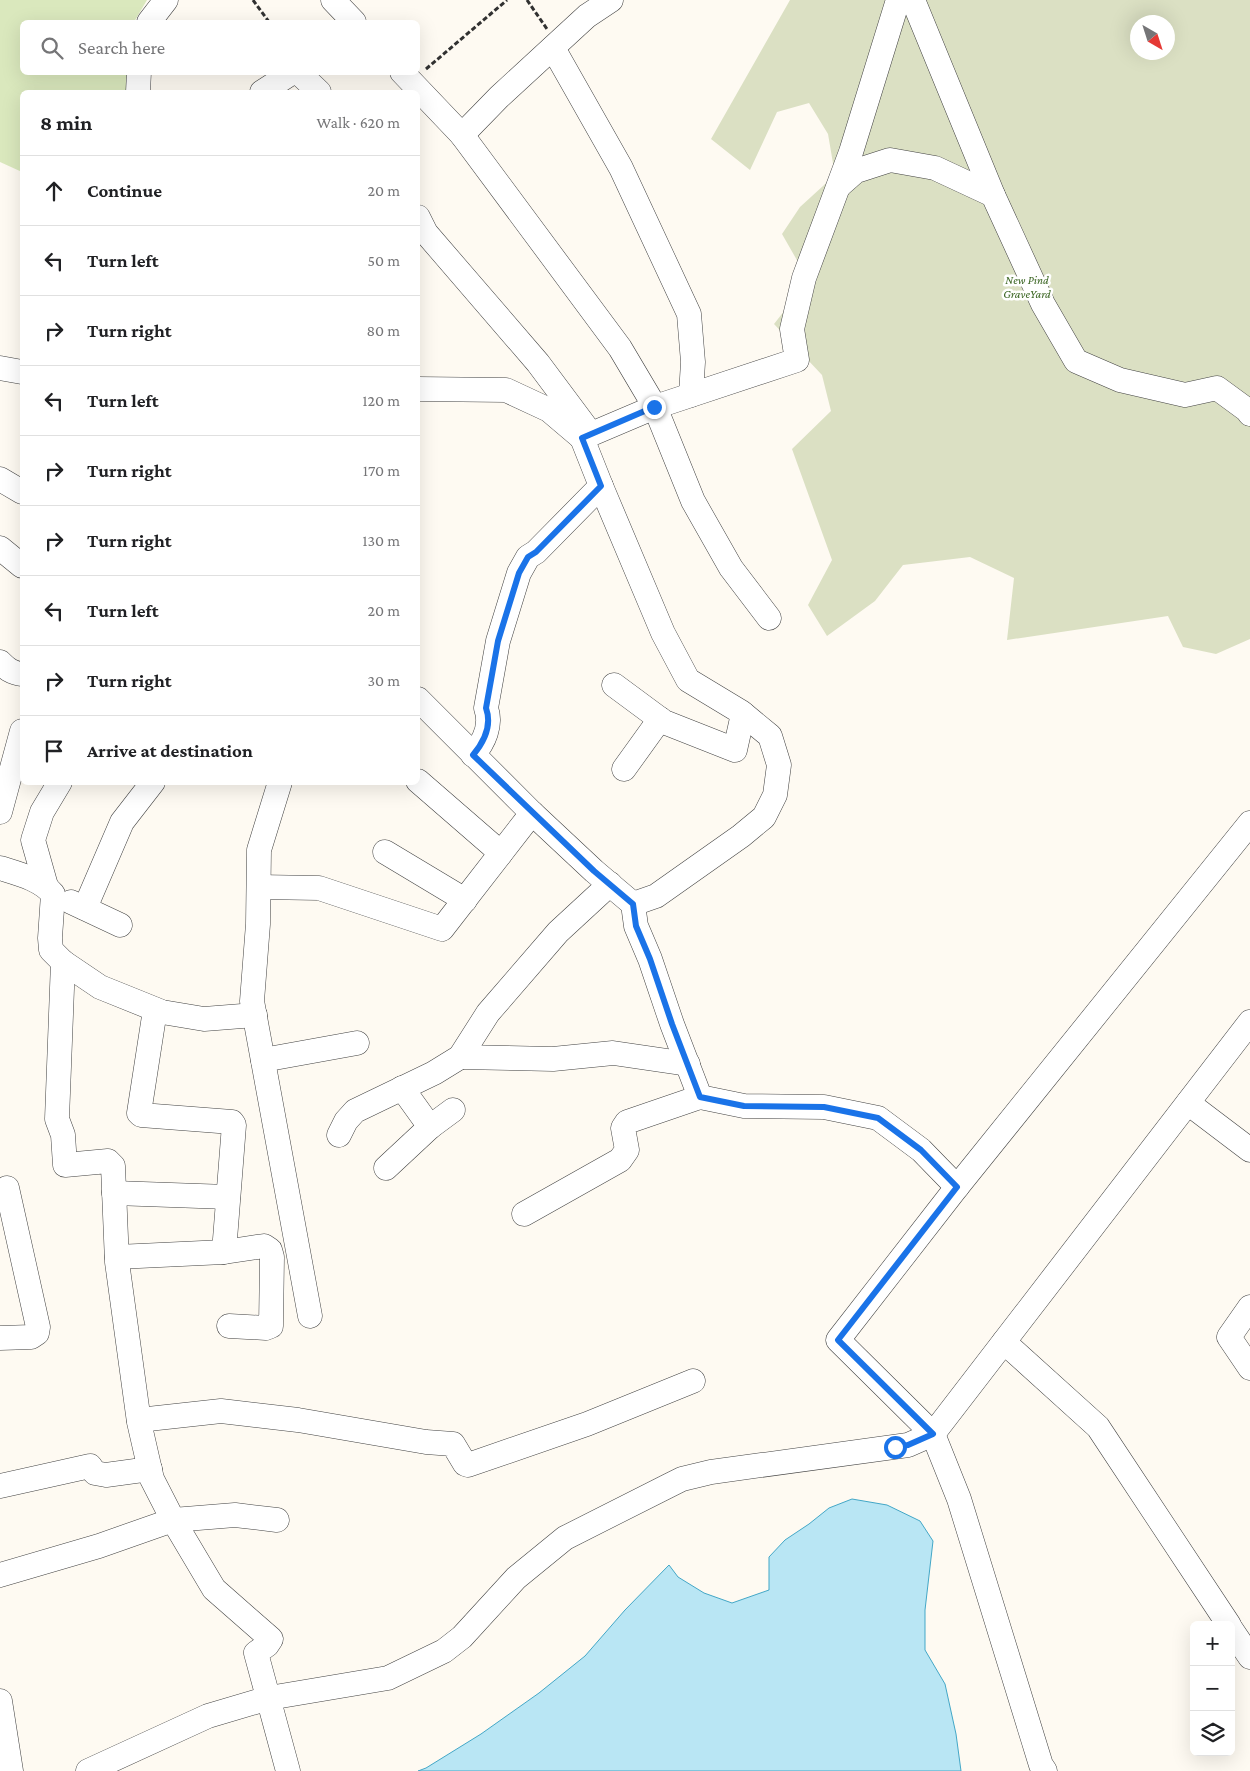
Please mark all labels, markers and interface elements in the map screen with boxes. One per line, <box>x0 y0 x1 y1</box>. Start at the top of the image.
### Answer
north arrow <box>1130 15 1175 60</box>
search box <box>20 20 420 75</box>
icon: search <box>38 34 66 62</box>
text: Search here <box>78 37 165 58</box>
text: 8 min <box>40 111 92 135</box>
text: Walk · 620 m <box>317 114 400 131</box>
icon: ahead <box>40 177 68 205</box>
text: Continue <box>87 180 162 201</box>
text: 20 m <box>367 182 400 199</box>
icon: left <box>40 247 68 275</box>
text: Turn left <box>87 250 159 271</box>
text: 50 m <box>368 252 400 269</box>
park label: New Pind GraveYard <box>1003 273 1051 301</box>
icon: right <box>40 317 68 345</box>
text: Turn right <box>87 320 172 341</box>
text: 80 m <box>366 322 400 339</box>
icon: left <box>40 387 68 415</box>
text: Turn left <box>87 390 159 411</box>
text: 120 m <box>362 392 400 409</box>
route end <box>643 396 666 419</box>
icon: right <box>40 457 68 485</box>
text: Turn right <box>87 460 172 481</box>
text: 170 m <box>363 462 400 479</box>
icon: right <box>40 527 68 555</box>
text: Turn right <box>87 530 172 551</box>
text: 130 m <box>362 532 400 549</box>
icon: left <box>40 597 68 625</box>
text: Turn left <box>87 600 159 621</box>
text: 20 m <box>367 602 400 619</box>
icon: right <box>40 667 68 695</box>
text: Turn right <box>87 670 172 691</box>
text: 30 m <box>368 672 400 689</box>
icon: arrive <box>40 737 68 765</box>
text: Arrive at destination <box>87 740 253 761</box>
route start <box>884 1436 907 1459</box>
map controls <box>1190 1621 1235 1756</box>
button: + <box>1190 1621 1235 1666</box>
button: − <box>1190 1666 1235 1711</box>
button: layers <box>1190 1711 1235 1756</box>

